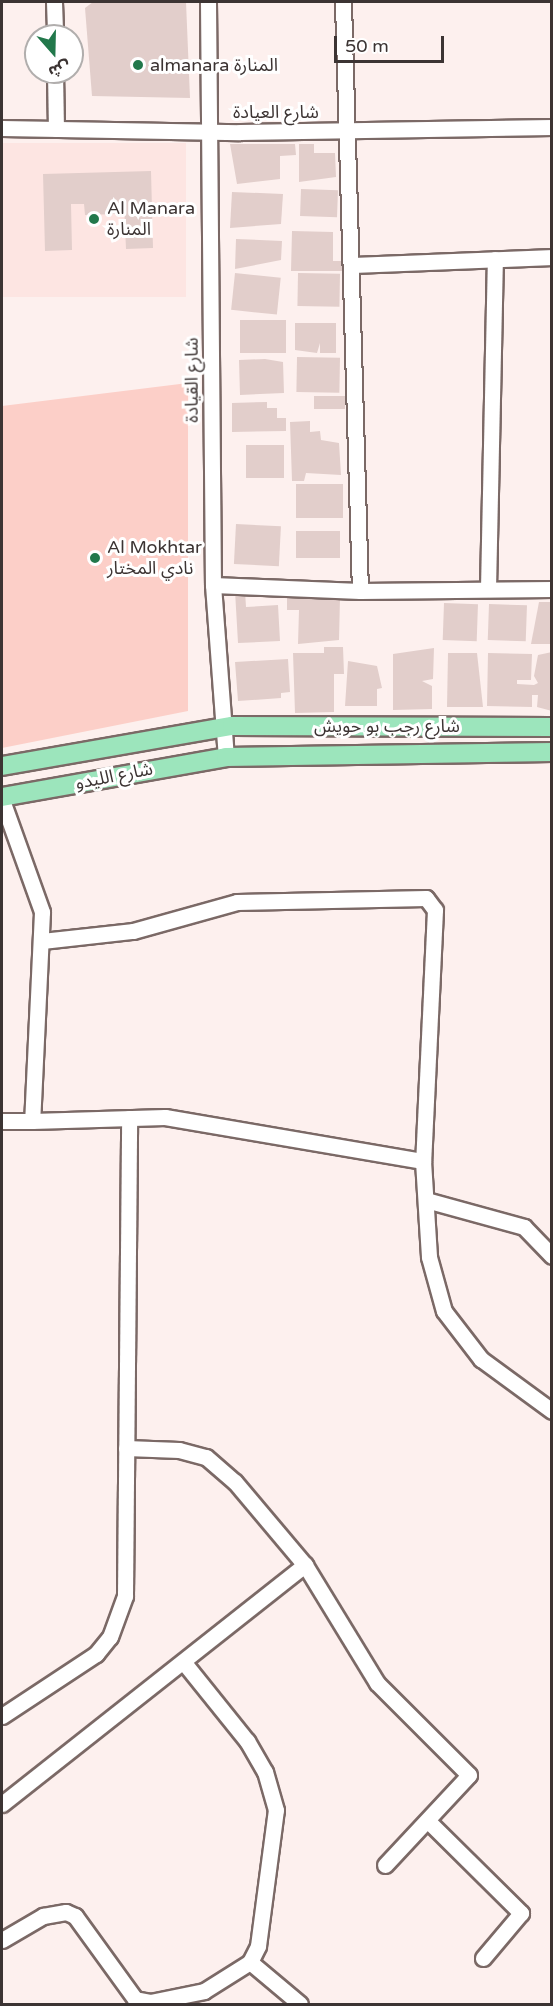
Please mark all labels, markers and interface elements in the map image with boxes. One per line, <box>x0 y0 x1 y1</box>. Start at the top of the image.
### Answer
north arrow <box>24 24 84 84</box>
scale bar <box>337 24 446 62</box>
text: 50 m <box>345 35 389 57</box>
place label: almanara المنارة <box>150 54 278 76</box>
text: ش <box>46 56 73 82</box>
marker: almanara المنارة <box>131 58 145 72</box>
street label: شارع العيادة <box>233 101 319 123</box>
place label: Al Manara المنارة <box>107 198 195 240</box>
marker: Al Manara المنارة <box>85 210 103 228</box>
street label: شارع القيادة <box>181 337 203 423</box>
place label: Al Mokhtar نادي المختار <box>107 537 202 580</box>
marker: Al Mokhtar نادي المختار <box>88 551 102 565</box>
street label: شارع رجب بو حويش <box>314 715 460 737</box>
street label: شارع الليدو <box>73 758 155 794</box>

